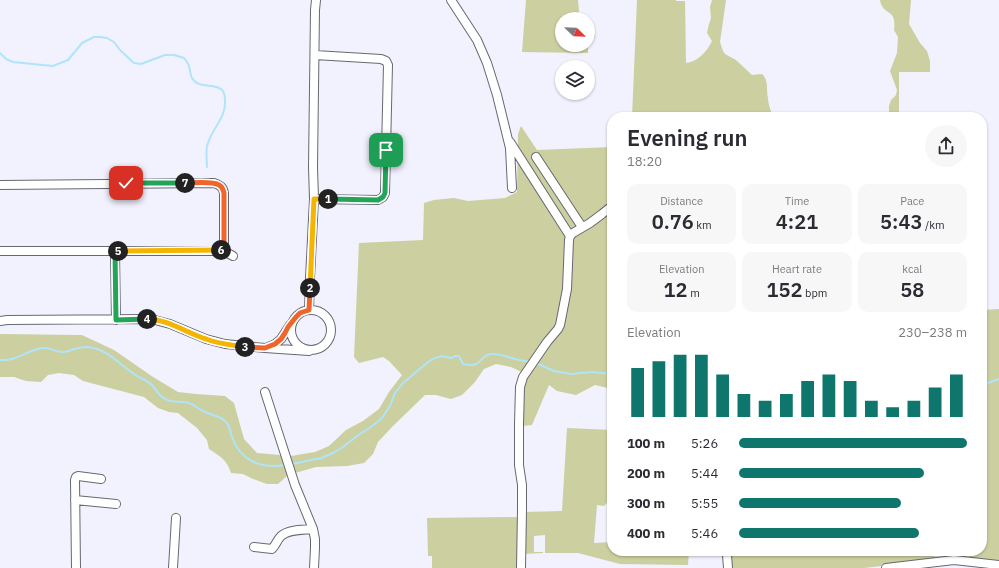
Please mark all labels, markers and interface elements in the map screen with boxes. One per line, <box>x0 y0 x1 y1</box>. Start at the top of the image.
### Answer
north arrow <box>555 12 595 52</box>
map controls <box>555 12 595 100</box>
button: layers <box>555 60 595 100</box>
text: Evening run <box>627 123 747 152</box>
button: share <box>925 125 967 167</box>
pin <box>369 133 403 167</box>
icon: arrive <box>375 139 397 161</box>
text: 18:20 <box>627 153 662 170</box>
pin <box>109 166 143 200</box>
icon: check <box>115 172 137 194</box>
pin: 7 <box>175 173 195 193</box>
text: 7 <box>182 176 188 190</box>
pin: 1 <box>318 189 338 209</box>
text: 1 <box>325 192 331 206</box>
text: Distance <box>660 194 703 208</box>
text: Time <box>785 194 809 208</box>
text: Pace <box>900 194 924 208</box>
text: 0.76 <box>652 208 694 235</box>
text: 4:21 <box>776 208 818 235</box>
text: 5:43 <box>880 208 922 235</box>
text: km <box>694 218 712 232</box>
text: /km <box>922 218 945 232</box>
pin: 6 <box>211 240 231 260</box>
pin: 5 <box>108 241 128 261</box>
text: 6 <box>218 243 224 257</box>
text: 5 <box>115 244 121 258</box>
text: Elevation <box>659 262 704 276</box>
text: Heart rate <box>772 262 822 276</box>
text: kcal <box>902 262 922 276</box>
text: 12 <box>664 276 688 303</box>
text: 152 <box>767 276 803 303</box>
text: 58 <box>900 276 924 303</box>
pin: 2 <box>300 278 320 298</box>
text: 2 <box>307 281 313 295</box>
text: m <box>688 286 700 300</box>
text: bpm <box>803 286 827 300</box>
pin: 4 <box>137 309 157 329</box>
text: 4 <box>144 312 150 326</box>
text: Elevation <box>627 324 681 341</box>
text: 230–238 m <box>898 324 967 341</box>
pin: 3 <box>235 337 255 357</box>
text: 3 <box>242 340 248 354</box>
text: 100 m <box>627 435 665 452</box>
text: 5:26 <box>691 435 718 452</box>
text: 200 m <box>627 465 665 482</box>
text: 5:44 <box>691 465 718 482</box>
text: 300 m <box>627 495 665 512</box>
text: 5:55 <box>691 495 718 512</box>
text: 400 m <box>627 525 665 542</box>
text: 5:46 <box>691 525 718 542</box>

